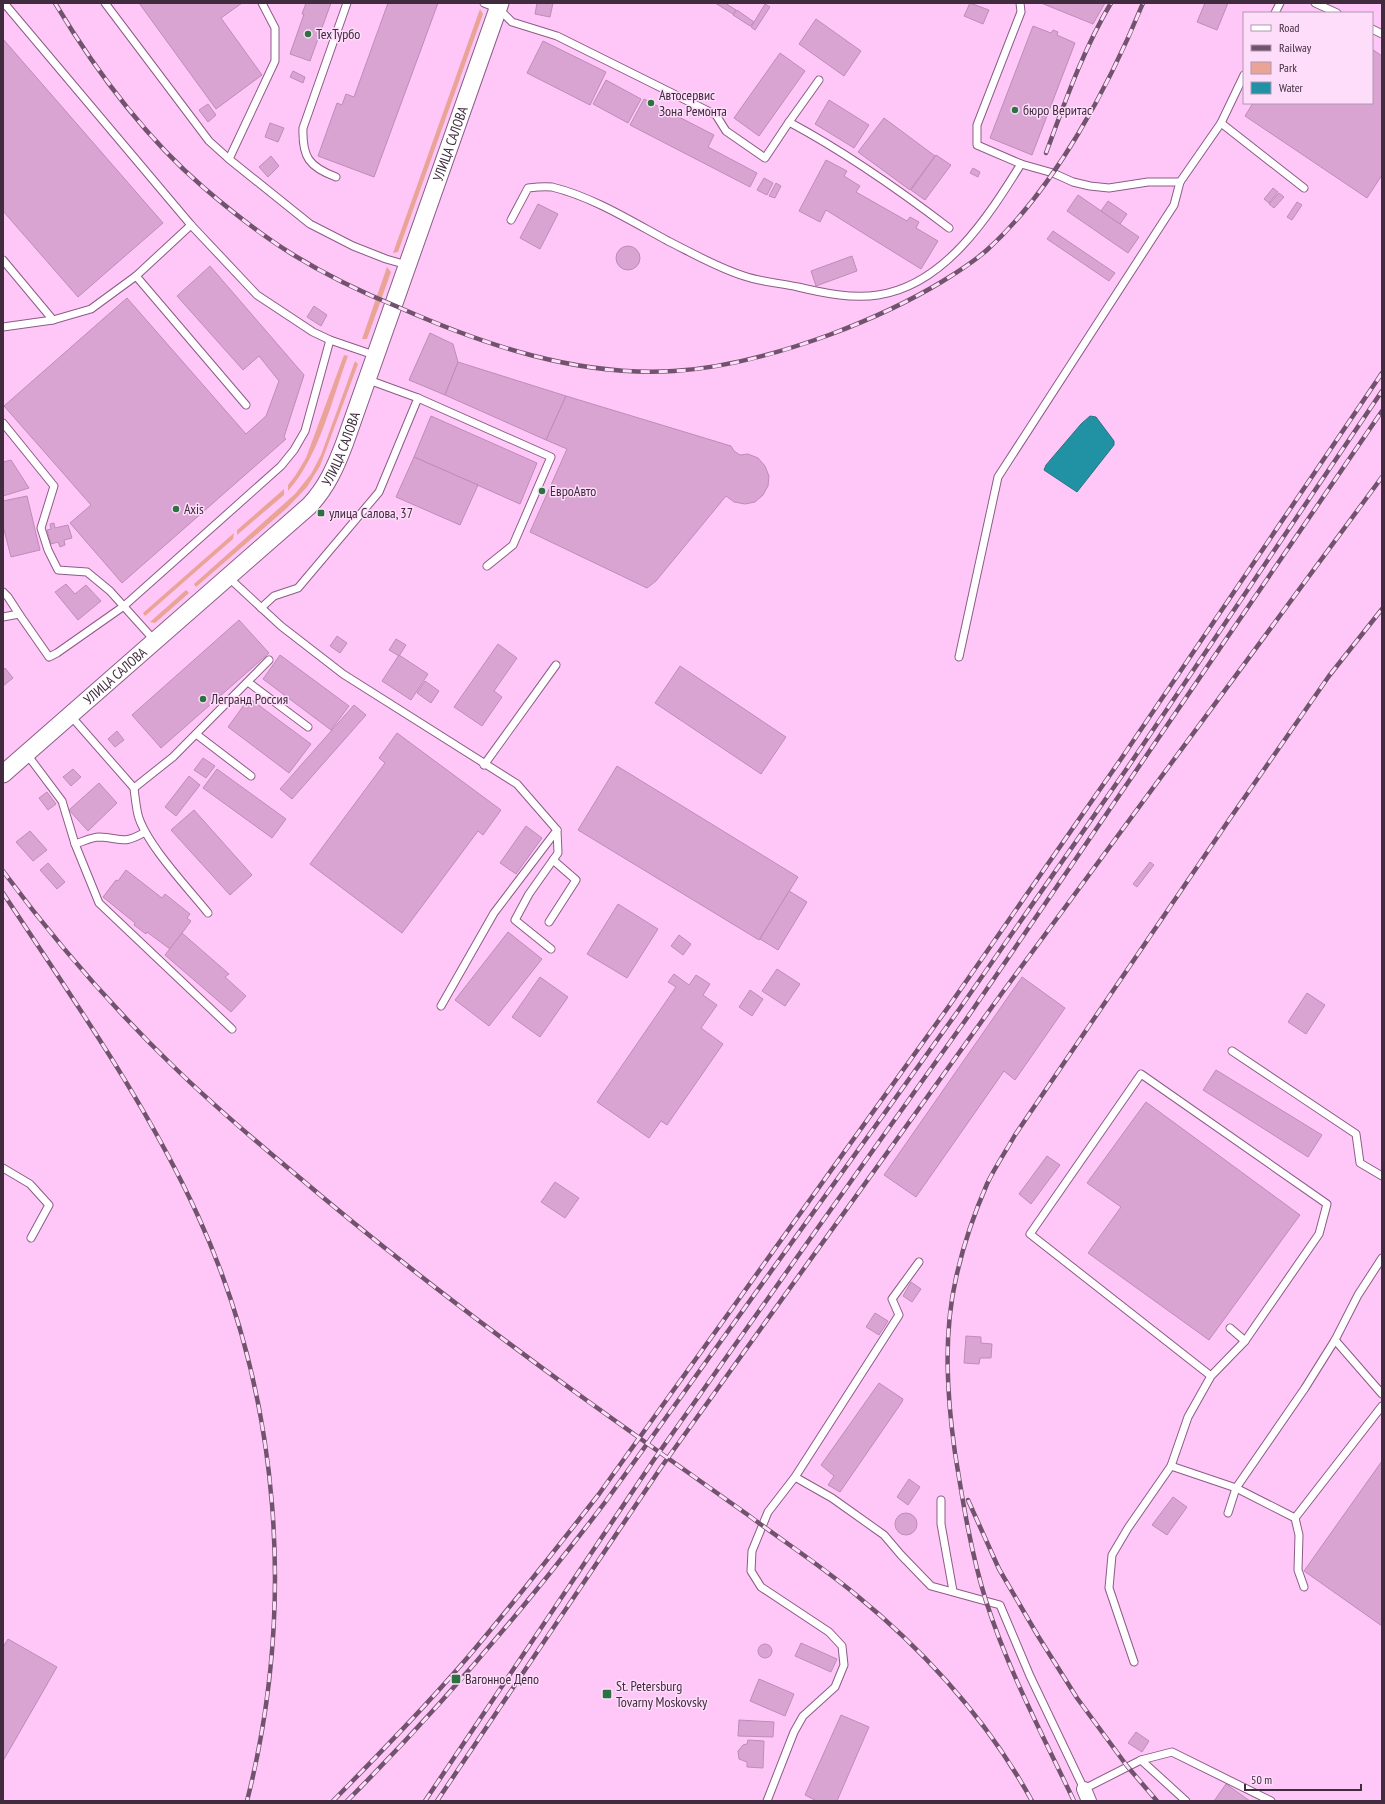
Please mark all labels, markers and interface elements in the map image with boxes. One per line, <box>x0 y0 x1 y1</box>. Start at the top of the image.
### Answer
legend <box>1243 12 1373 104</box>
text: Road <box>1279 20 1299 35</box>
place label: ТехТурбо <box>316 25 360 43</box>
marker: ТехТурбо <box>303 29 313 39</box>
text: Railway <box>1279 40 1312 55</box>
text: Park <box>1279 60 1297 75</box>
text: Water <box>1279 80 1304 95</box>
place label: Автосервис Зона Ремонта <box>659 86 727 120</box>
marker: Автосервис Зона Ремонта <box>646 98 656 108</box>
place label: бюро Веритас <box>1023 101 1092 119</box>
street label: УЛИЦА САЛОВА <box>429 104 472 184</box>
marker: бюро Веритас <box>1010 105 1020 115</box>
street label: УЛИЦА САЛОВА <box>318 409 364 489</box>
place label: ЕвроАвто <box>550 482 596 500</box>
marker: ЕвроАвто <box>537 486 547 496</box>
place label: Axis <box>184 500 204 518</box>
marker: Axis <box>171 504 181 514</box>
place label: улица Салова, 37 <box>329 504 413 522</box>
marker: улица Салова, 37 <box>316 508 326 518</box>
street label: УЛИЦА САЛОВА <box>80 643 151 708</box>
place label: Легранд Россия <box>210 690 288 708</box>
marker: Легранд Россия <box>198 694 208 704</box>
place label: Вагонное Депо <box>465 1670 539 1688</box>
marker: Вагонное Депо <box>450 1673 462 1685</box>
place label: St. Petersburg Tovarny Moskovsky <box>616 1677 708 1711</box>
marker: St. Petersburg Tovarny Moskovsky <box>601 1688 613 1700</box>
scale bar <box>1245 1766 1361 1792</box>
text: 50 m <box>1251 1772 1272 1787</box>

